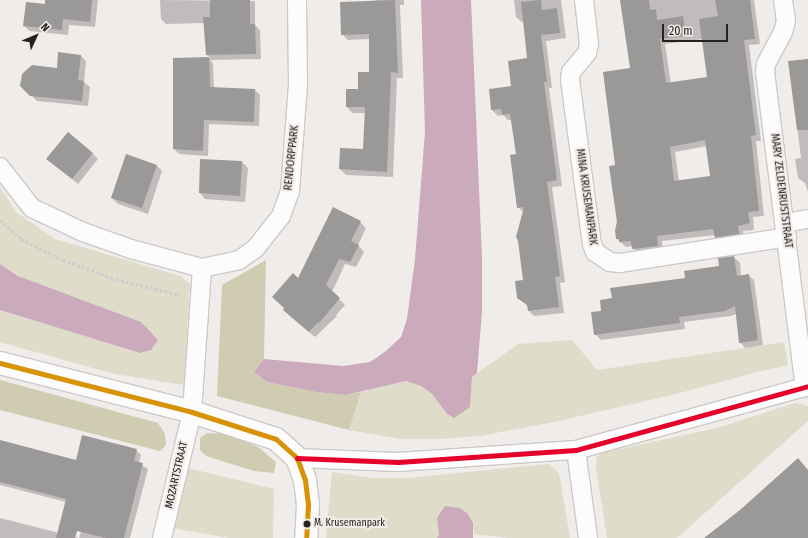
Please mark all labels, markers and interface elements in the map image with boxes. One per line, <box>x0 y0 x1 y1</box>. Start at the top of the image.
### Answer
north arrow <box>16 16 56 56</box>
scale bar <box>664 16 730 42</box>
text: N <box>38 20 52 34</box>
text: 20 m <box>669 24 693 38</box>
street label: RENDORPPARK <box>282 125 302 191</box>
street label: MARY ZELDENRUSTSTRAAT <box>767 133 795 249</box>
street label: MINA KRUSEMANPARK <box>573 148 599 246</box>
street label: MOZARTSTRAAT <box>163 440 191 510</box>
place label: M. Krusemanpark <box>314 518 385 530</box>
marker: M. Krusemanpark <box>302 519 312 529</box>

